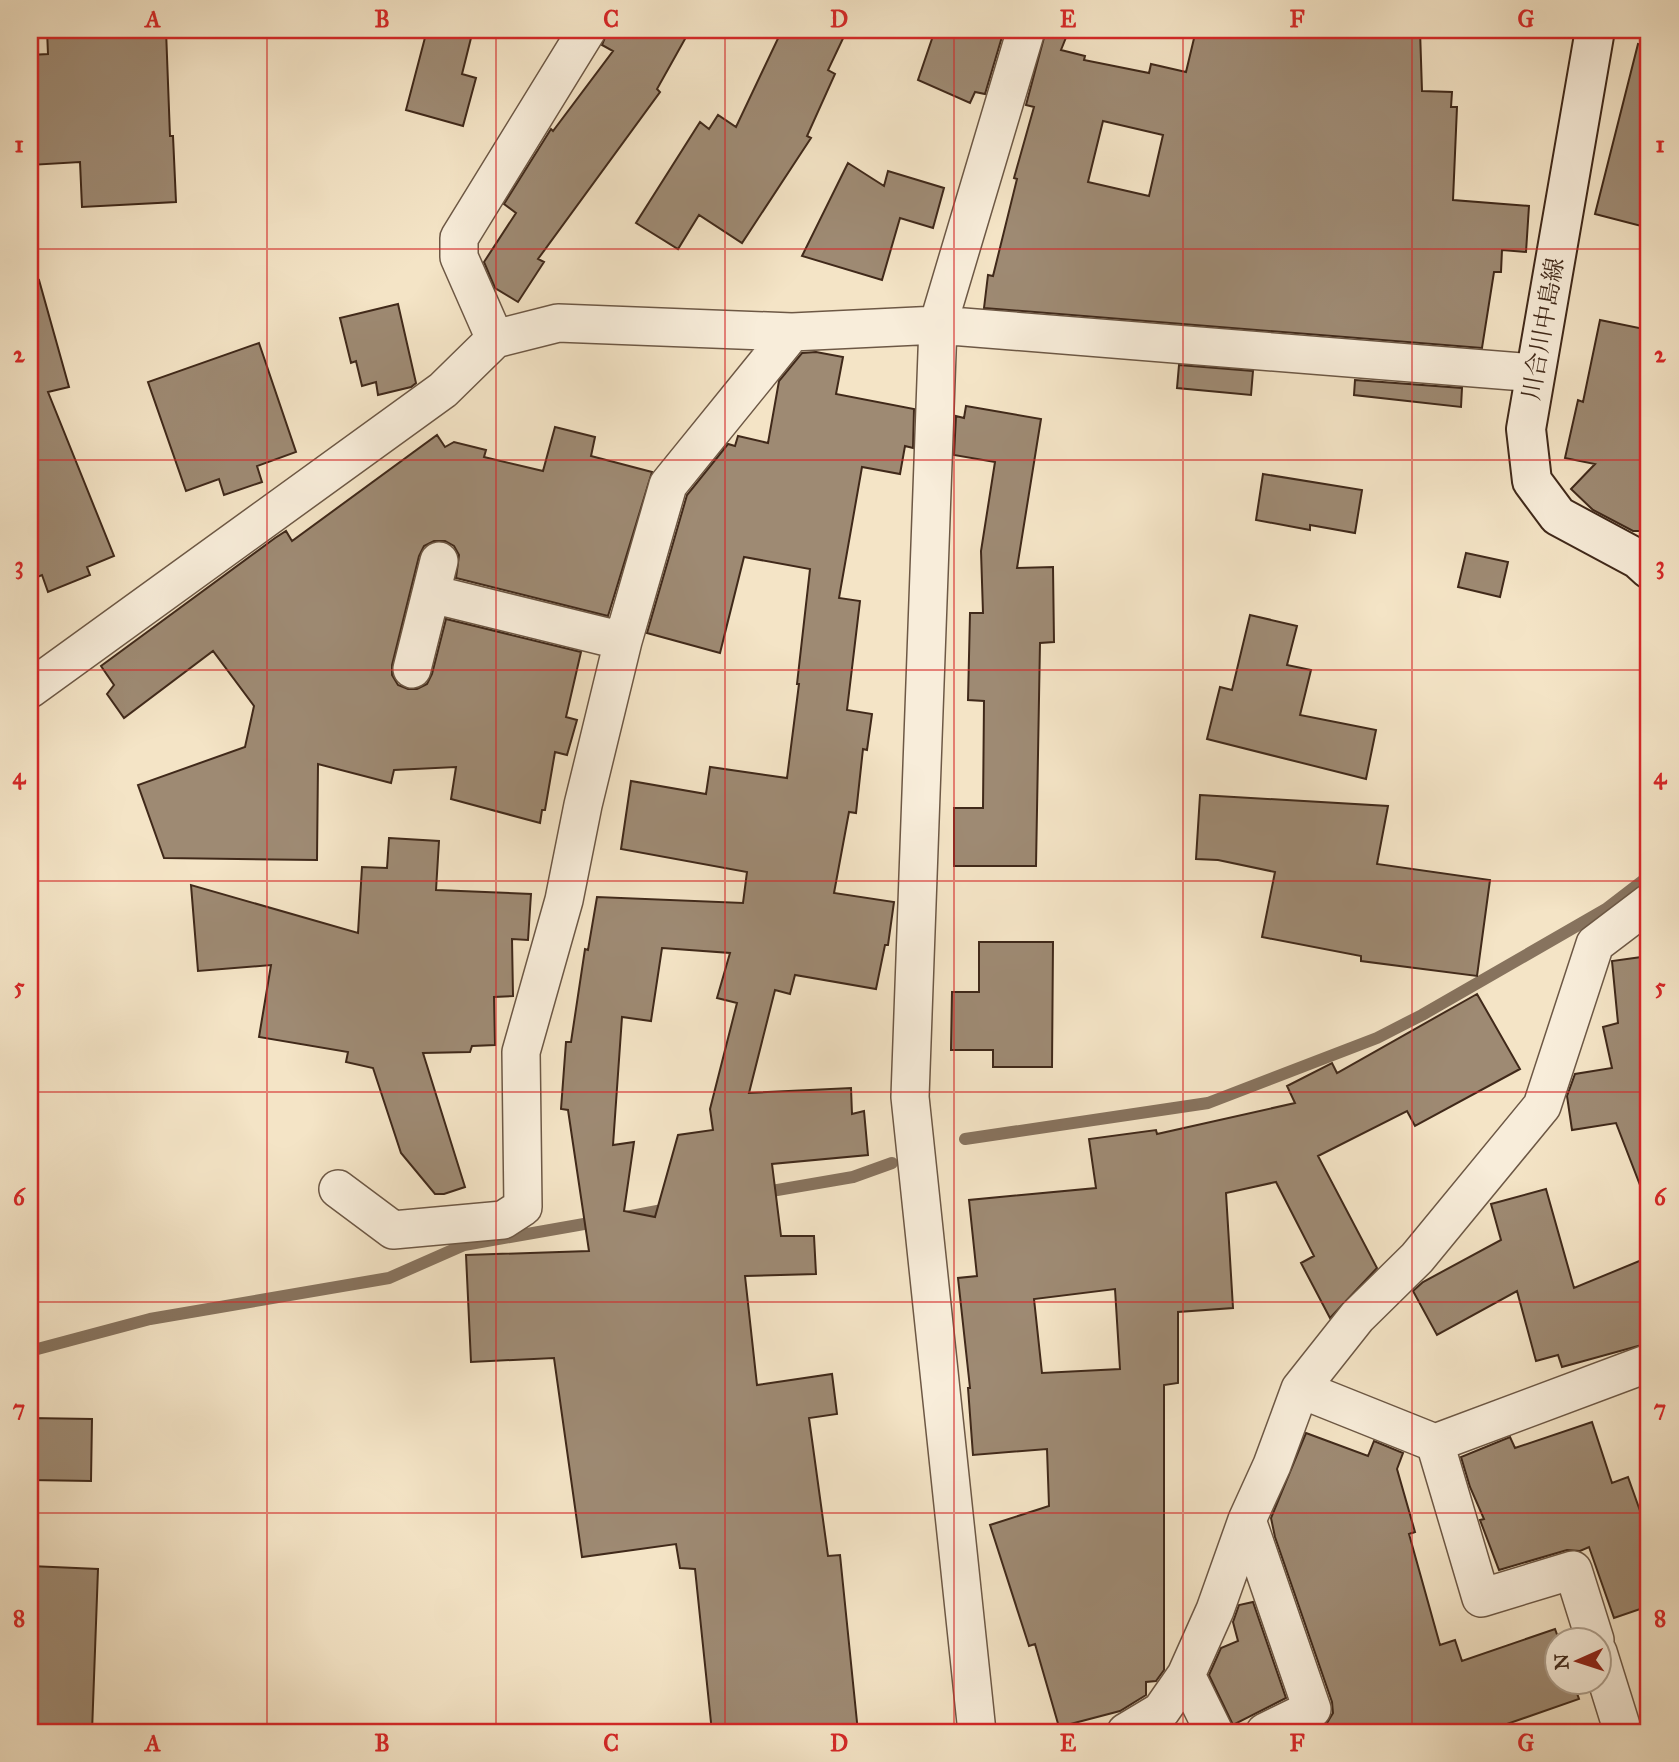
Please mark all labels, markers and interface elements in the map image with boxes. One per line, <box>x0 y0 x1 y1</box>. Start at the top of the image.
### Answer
text: A <box>143 5 161 33</box>
text: B <box>374 5 390 33</box>
text: C <box>603 5 619 33</box>
text: D <box>830 5 848 33</box>
text: E <box>1060 5 1077 33</box>
text: F <box>1289 5 1305 33</box>
text: G <box>1518 5 1535 33</box>
text: 1 <box>14 130 24 158</box>
text: 1 <box>1655 130 1665 158</box>
street label: 川合川中島線 <box>1516 255 1570 403</box>
text: 2 <box>13 340 25 368</box>
text: 2 <box>1654 340 1666 368</box>
text: 3 <box>14 551 24 580</box>
text: 3 <box>1655 551 1665 580</box>
text: 4 <box>13 762 27 790</box>
text: 4 <box>1654 762 1668 790</box>
text: 5 <box>14 972 25 1000</box>
text: 5 <box>1655 972 1666 1000</box>
text: 6 <box>13 1183 26 1211</box>
text: 6 <box>1654 1183 1667 1211</box>
text: 7 <box>13 1394 25 1422</box>
text: 7 <box>1654 1394 1666 1422</box>
text: 8 <box>13 1604 25 1632</box>
text: 8 <box>1654 1604 1666 1632</box>
north arrow <box>1542 1626 1612 1696</box>
text: N <box>1550 1653 1573 1671</box>
text: A <box>143 1729 161 1757</box>
text: B <box>374 1729 390 1757</box>
text: C <box>603 1729 619 1757</box>
text: D <box>830 1729 848 1757</box>
text: E <box>1060 1729 1077 1757</box>
text: F <box>1289 1729 1305 1757</box>
text: G <box>1518 1729 1535 1757</box>

